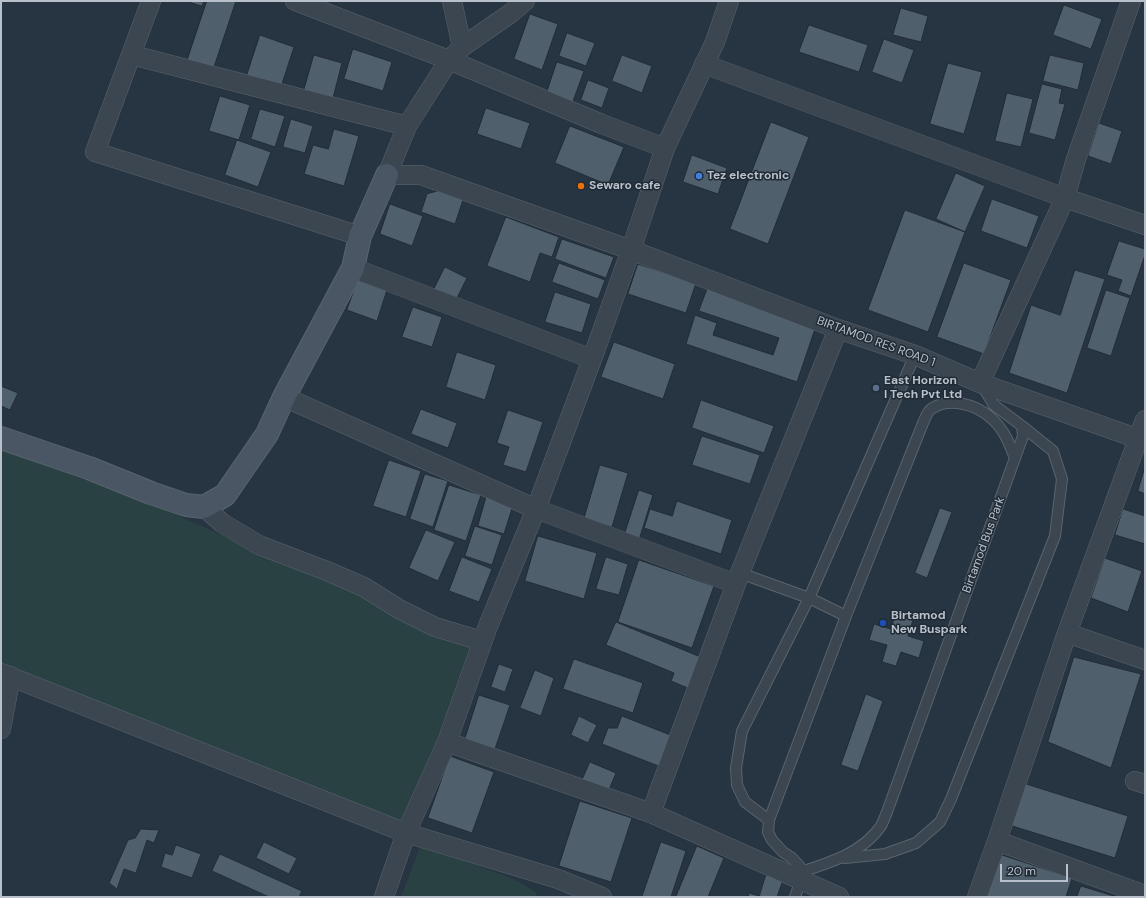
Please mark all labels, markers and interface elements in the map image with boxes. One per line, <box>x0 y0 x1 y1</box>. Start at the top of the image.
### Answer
place label: Tez electronic <box>707 169 789 183</box>
marker: Tez electronic <box>694 171 704 181</box>
place label: Sewaro cafe <box>589 179 660 193</box>
marker: Sewaro cafe <box>576 181 586 191</box>
street label: BIRTAMOD RES ROAD 1 <box>815 314 937 370</box>
place label: East Horizon I Tech Pvt Ltd <box>884 374 962 402</box>
marker: East Horizon I Tech Pvt Ltd <box>871 383 881 393</box>
street label: Birtamod Bus Park <box>960 495 1008 595</box>
place label: Birtamod New Buspark <box>891 609 968 637</box>
marker: Birtamod New Buspark <box>878 618 888 628</box>
scale bar <box>1002 856 1070 882</box>
text: 20 m <box>1007 863 1036 879</box>

